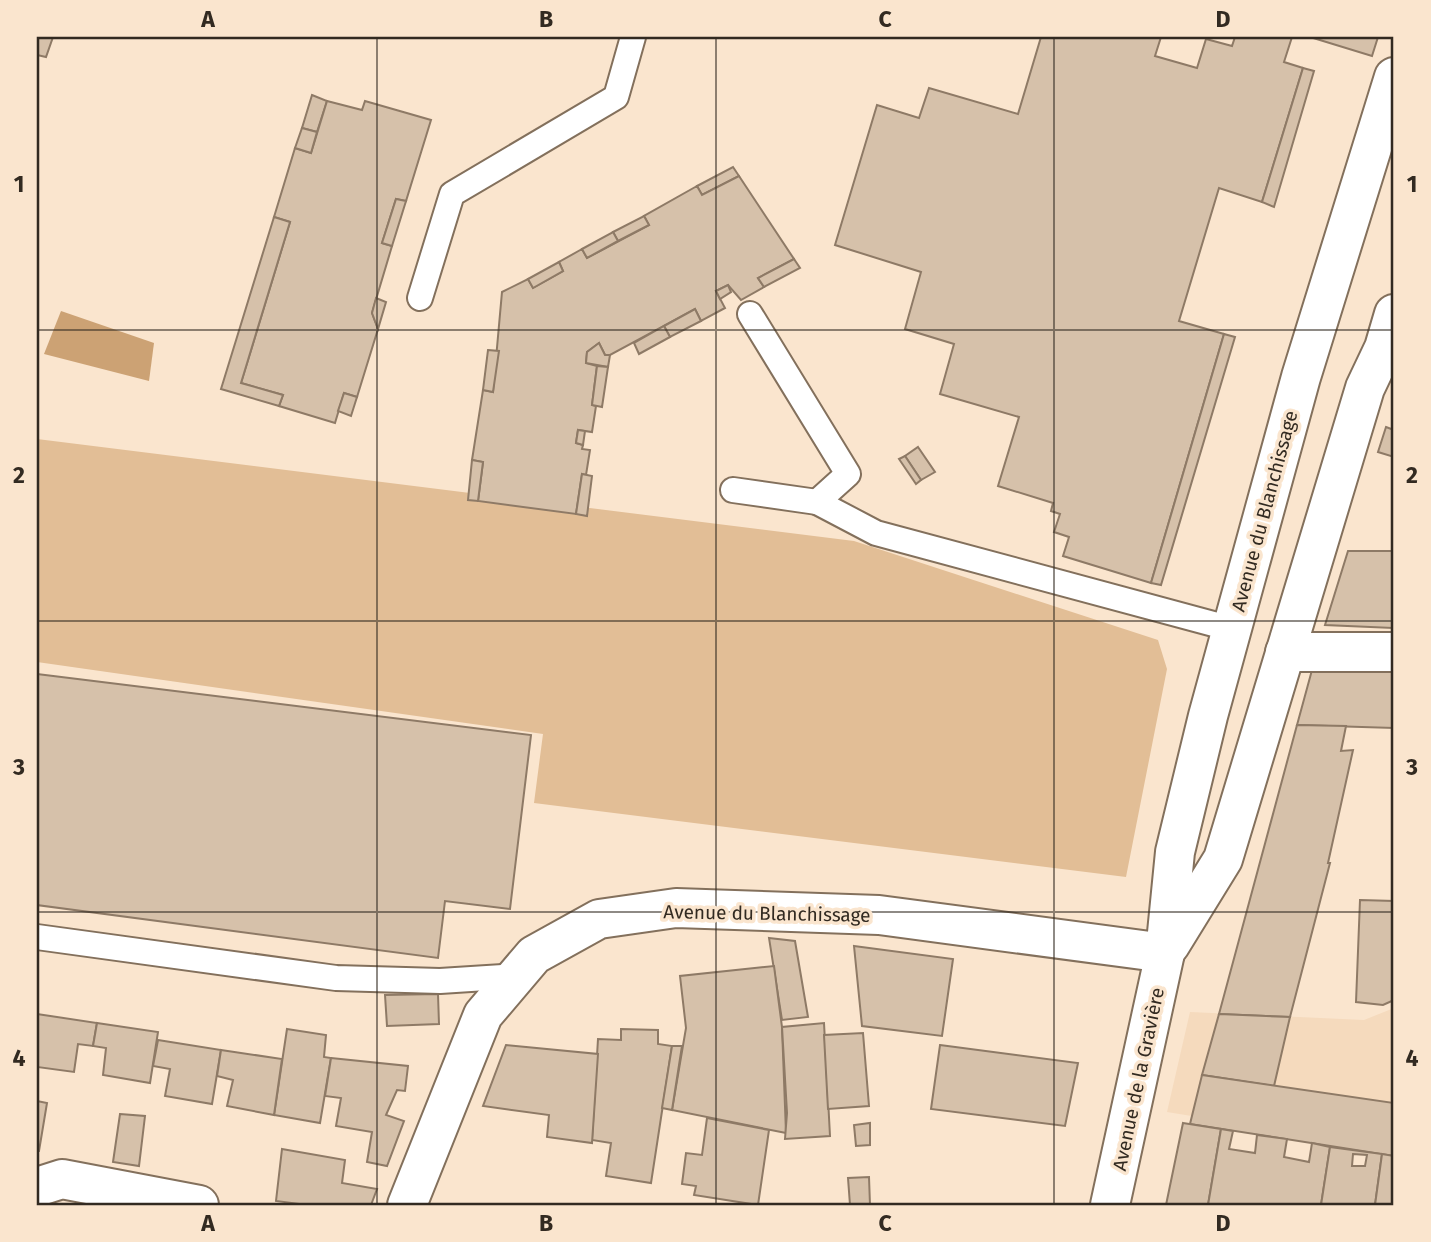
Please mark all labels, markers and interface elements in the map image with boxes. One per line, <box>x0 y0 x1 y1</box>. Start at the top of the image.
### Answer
text: A <box>200 5 215 33</box>
text: B <box>539 5 553 33</box>
text: C <box>878 5 892 33</box>
text: D <box>1216 5 1231 33</box>
text: 1 <box>14 170 24 198</box>
text: 1 <box>1407 170 1417 198</box>
street label: Avenue du Blanchissage <box>1227 408 1302 614</box>
text: 2 <box>13 461 25 489</box>
text: 2 <box>1406 461 1418 489</box>
text: 3 <box>12 753 25 781</box>
text: 3 <box>1405 753 1418 781</box>
street label: Avenue du Blanchissage <box>663 900 871 927</box>
street label: Avenue de la Gravière <box>1108 985 1169 1173</box>
text: 4 <box>13 1044 26 1072</box>
text: 4 <box>1406 1044 1419 1072</box>
text: A <box>200 1209 215 1237</box>
text: B <box>539 1209 553 1237</box>
text: C <box>878 1209 892 1237</box>
text: D <box>1216 1209 1231 1237</box>

